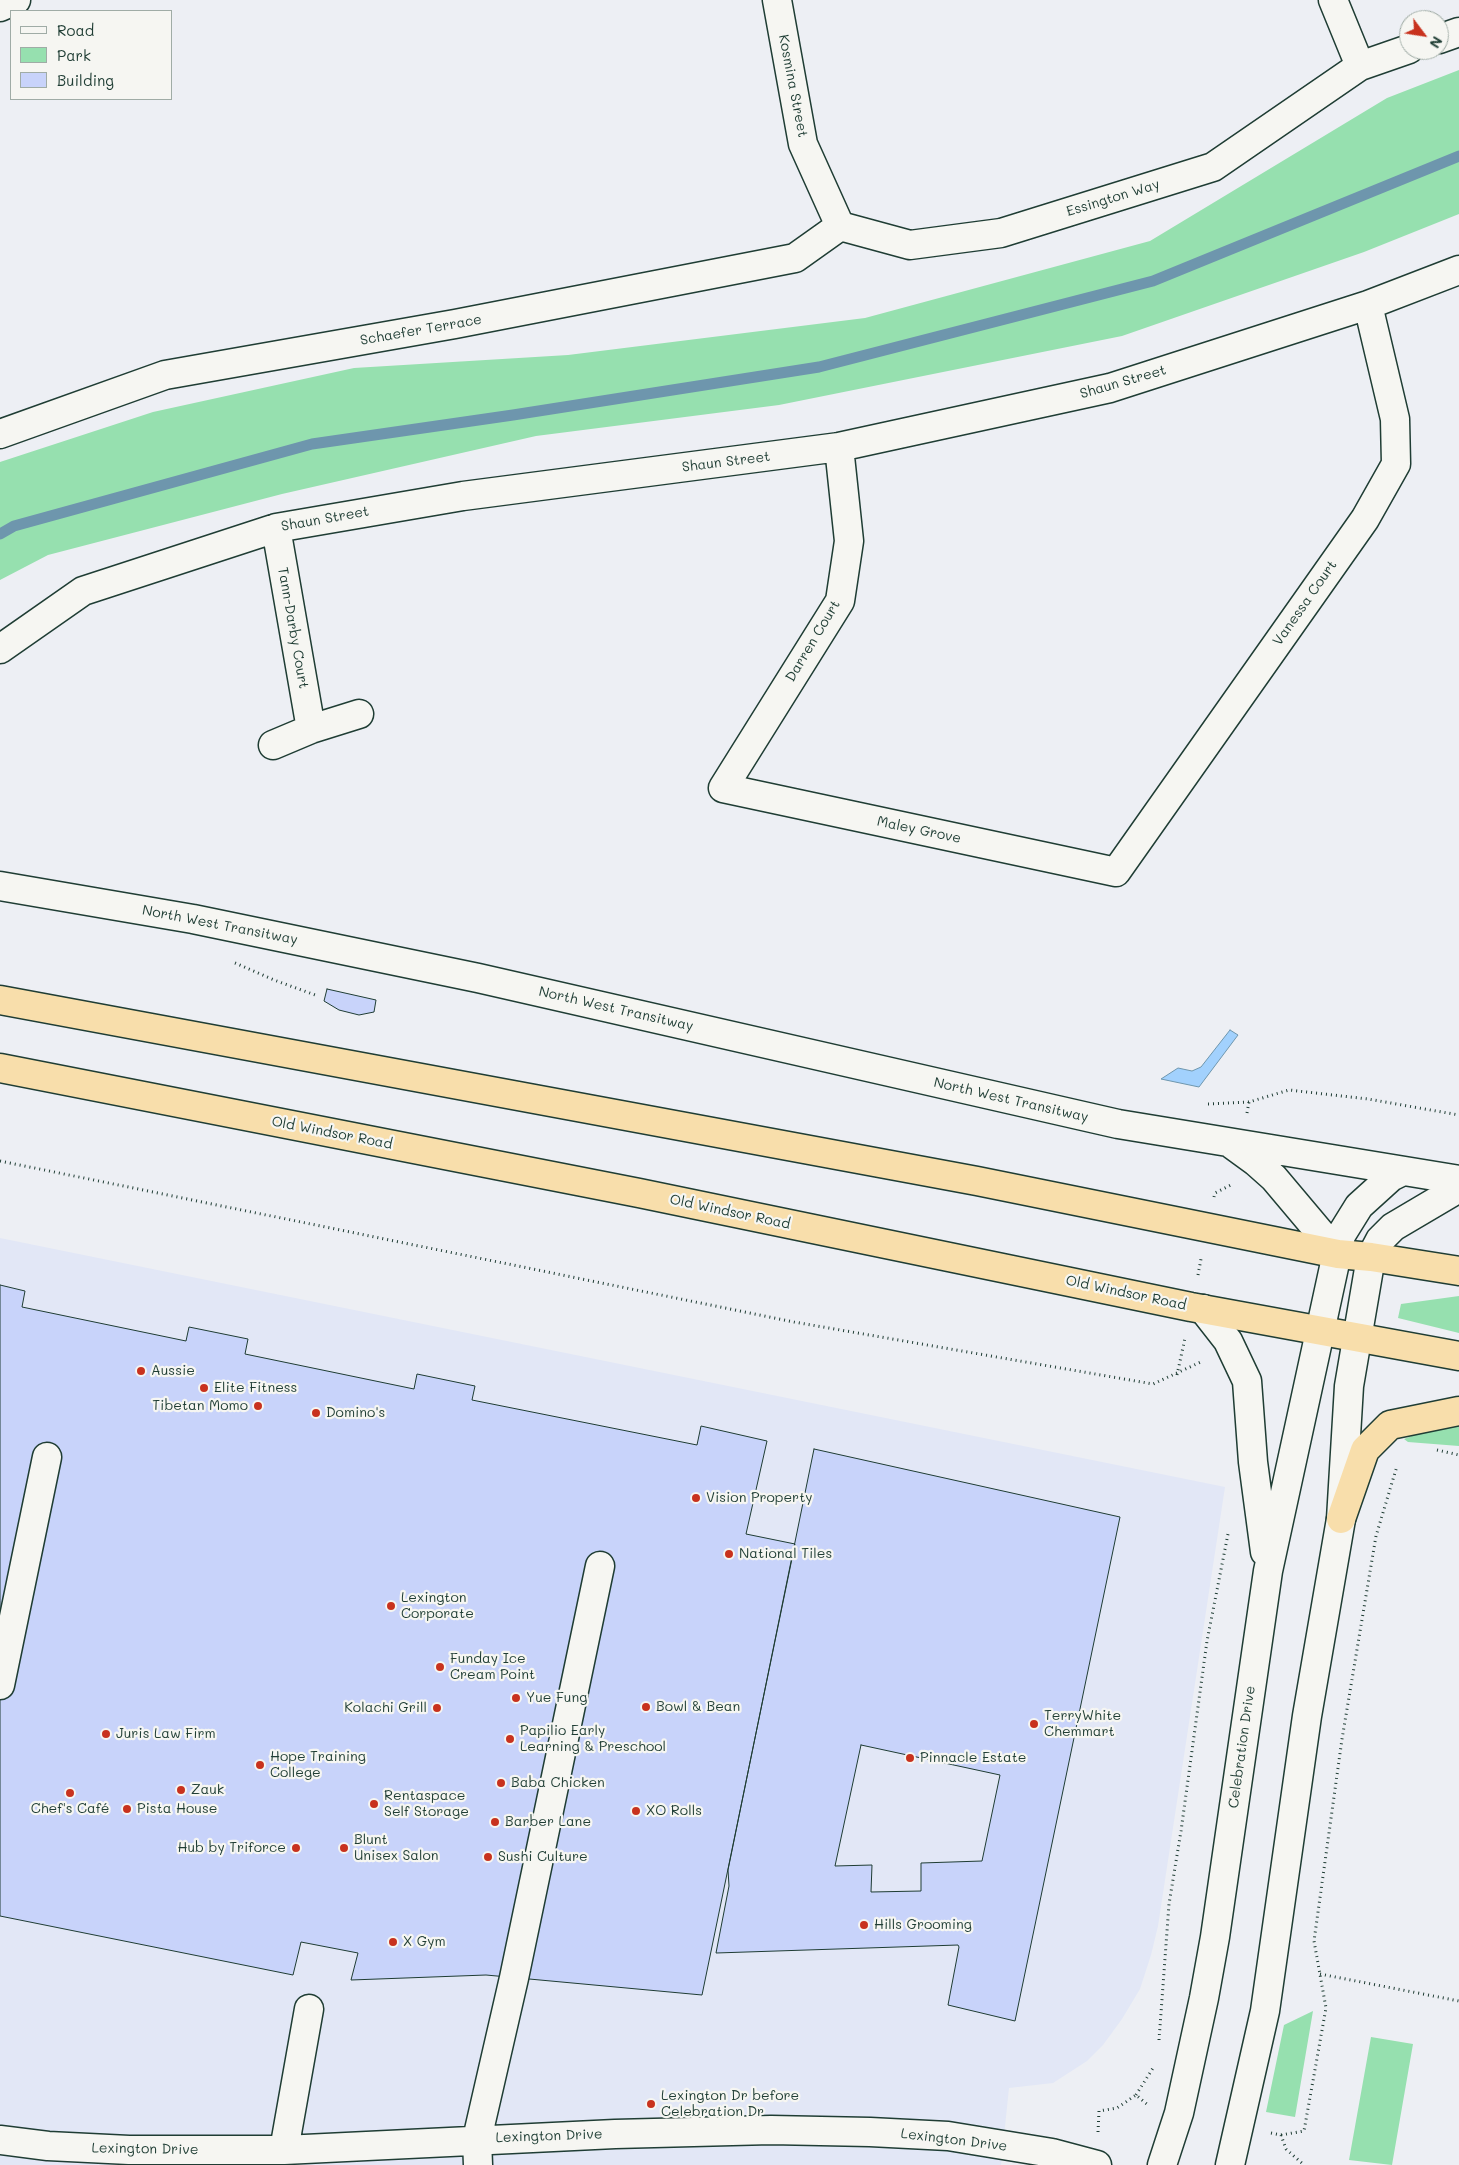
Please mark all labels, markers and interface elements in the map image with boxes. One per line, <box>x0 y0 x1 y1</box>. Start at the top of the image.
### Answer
legend <box>10 10 172 100</box>
north arrow <box>1399 10 1449 60</box>
text: Road <box>57 20 94 40</box>
street label: Kosmina Street <box>775 33 811 139</box>
text: N <box>1426 33 1447 52</box>
text: Park <box>57 45 91 65</box>
text: Building <box>57 70 114 90</box>
street label: Essington Way <box>1064 176 1162 220</box>
street label: Schaefer Terrace <box>359 311 483 349</box>
street label: Shaun Street <box>1078 362 1168 402</box>
street label: Shaun Street <box>681 448 771 476</box>
street label: Shaun Street <box>280 503 370 535</box>
street label: Vanessa Court <box>1269 557 1341 649</box>
street label: Tann-Darby Court <box>274 566 312 690</box>
street label: Darren Court <box>782 597 844 685</box>
street label: Maley Grove <box>875 813 963 847</box>
street label: North West Transitway <box>141 902 299 948</box>
street label: North West Transitway <box>537 983 695 1035</box>
street label: North West Transitway <box>932 1074 1090 1126</box>
street label: Old Windsor Road <box>270 1113 394 1153</box>
street label: Old Windsor Road <box>668 1191 792 1233</box>
street label: Old Windsor Road <box>1064 1272 1188 1314</box>
place label: Aussie <box>151 1363 195 1379</box>
marker: Aussie <box>135 1365 147 1377</box>
place label: Elite Fitness <box>214 1380 297 1396</box>
marker: Elite Fitness <box>198 1382 210 1394</box>
place label: Tibetan Momo <box>152 1398 248 1414</box>
marker: Tibetan Momo <box>252 1400 264 1412</box>
place label: Domino's <box>326 1405 385 1421</box>
marker: Domino's <box>310 1407 322 1419</box>
place label: Vision Property <box>706 1490 813 1506</box>
marker: Vision Property <box>690 1492 702 1504</box>
place label: National Tiles <box>739 1546 832 1562</box>
marker: National Tiles <box>723 1548 735 1560</box>
place label: Lexington Corporate <box>401 1590 474 1622</box>
marker: Lexington Corporate <box>385 1600 397 1612</box>
place label: Funday Ice Cream Point <box>450 1651 535 1684</box>
marker: Funday Ice Cream Point <box>434 1661 446 1673</box>
street label: Celebration Drive <box>1225 1685 1259 1809</box>
place label: Yue Fung <box>526 1690 587 1706</box>
marker: Yue Fung <box>510 1692 522 1704</box>
place label: Bowl & Bean <box>656 1699 740 1715</box>
place label: Kolachi Grill <box>344 1700 427 1716</box>
marker: Bowl & Bean <box>640 1701 652 1713</box>
marker: Kolachi Grill <box>431 1702 443 1714</box>
place label: TerryWhite Chemmart <box>1044 1708 1121 1740</box>
marker: TerryWhite Chemmart <box>1028 1718 1040 1730</box>
place label: Papilio Early Learning & Preschool <box>520 1723 666 1755</box>
place label: Juris Law Firm <box>116 1726 216 1742</box>
marker: Juris Law Firm <box>100 1728 112 1740</box>
marker: Papilio Early Learning & Preschool <box>504 1733 516 1745</box>
place label: Hope Training College <box>270 1749 366 1781</box>
place label: Pinnacle Estate <box>920 1750 1026 1766</box>
marker: Pinnacle Estate <box>904 1752 916 1764</box>
marker: Hope Training College <box>254 1759 266 1771</box>
place label: Baba Chicken <box>511 1775 605 1791</box>
marker: Baba Chicken <box>495 1777 507 1789</box>
place label: Zauk <box>191 1782 224 1798</box>
marker: Zauk <box>175 1784 187 1796</box>
marker: Chef's Café <box>64 1787 76 1799</box>
place label: Rentaspace Self Storage <box>384 1788 469 1820</box>
marker: Rentaspace Self Storage <box>368 1798 380 1810</box>
place label: Chef's Café <box>31 1801 109 1817</box>
place label: Pista House <box>137 1801 217 1817</box>
marker: Pista House <box>121 1803 133 1815</box>
place label: XO Rolls <box>646 1803 702 1819</box>
marker: XO Rolls <box>630 1805 642 1817</box>
place label: Barber Lane <box>505 1814 591 1830</box>
marker: Barber Lane <box>489 1816 501 1828</box>
place label: Blunt Unisex Salon <box>354 1832 439 1864</box>
place label: Hub by Triforce <box>177 1840 286 1856</box>
marker: Hub by Triforce <box>290 1842 302 1854</box>
marker: Blunt Unisex Salon <box>338 1842 350 1854</box>
place label: Sushi Culture <box>498 1849 588 1865</box>
marker: Sushi Culture <box>482 1851 494 1863</box>
place label: Hills Grooming <box>874 1917 972 1933</box>
marker: Hills Grooming <box>858 1919 870 1931</box>
place label: X Gym <box>403 1934 446 1950</box>
marker: X Gym <box>387 1936 399 1948</box>
place label: Lexington Dr before Celebration Dr <box>661 2088 799 2120</box>
marker: Lexington Dr before Celebration Dr <box>645 2098 657 2110</box>
street label: Lexington Drive <box>900 2125 1008 2155</box>
street label: Lexington Drive <box>495 2126 603 2146</box>
street label: Lexington Drive <box>91 2140 199 2158</box>

